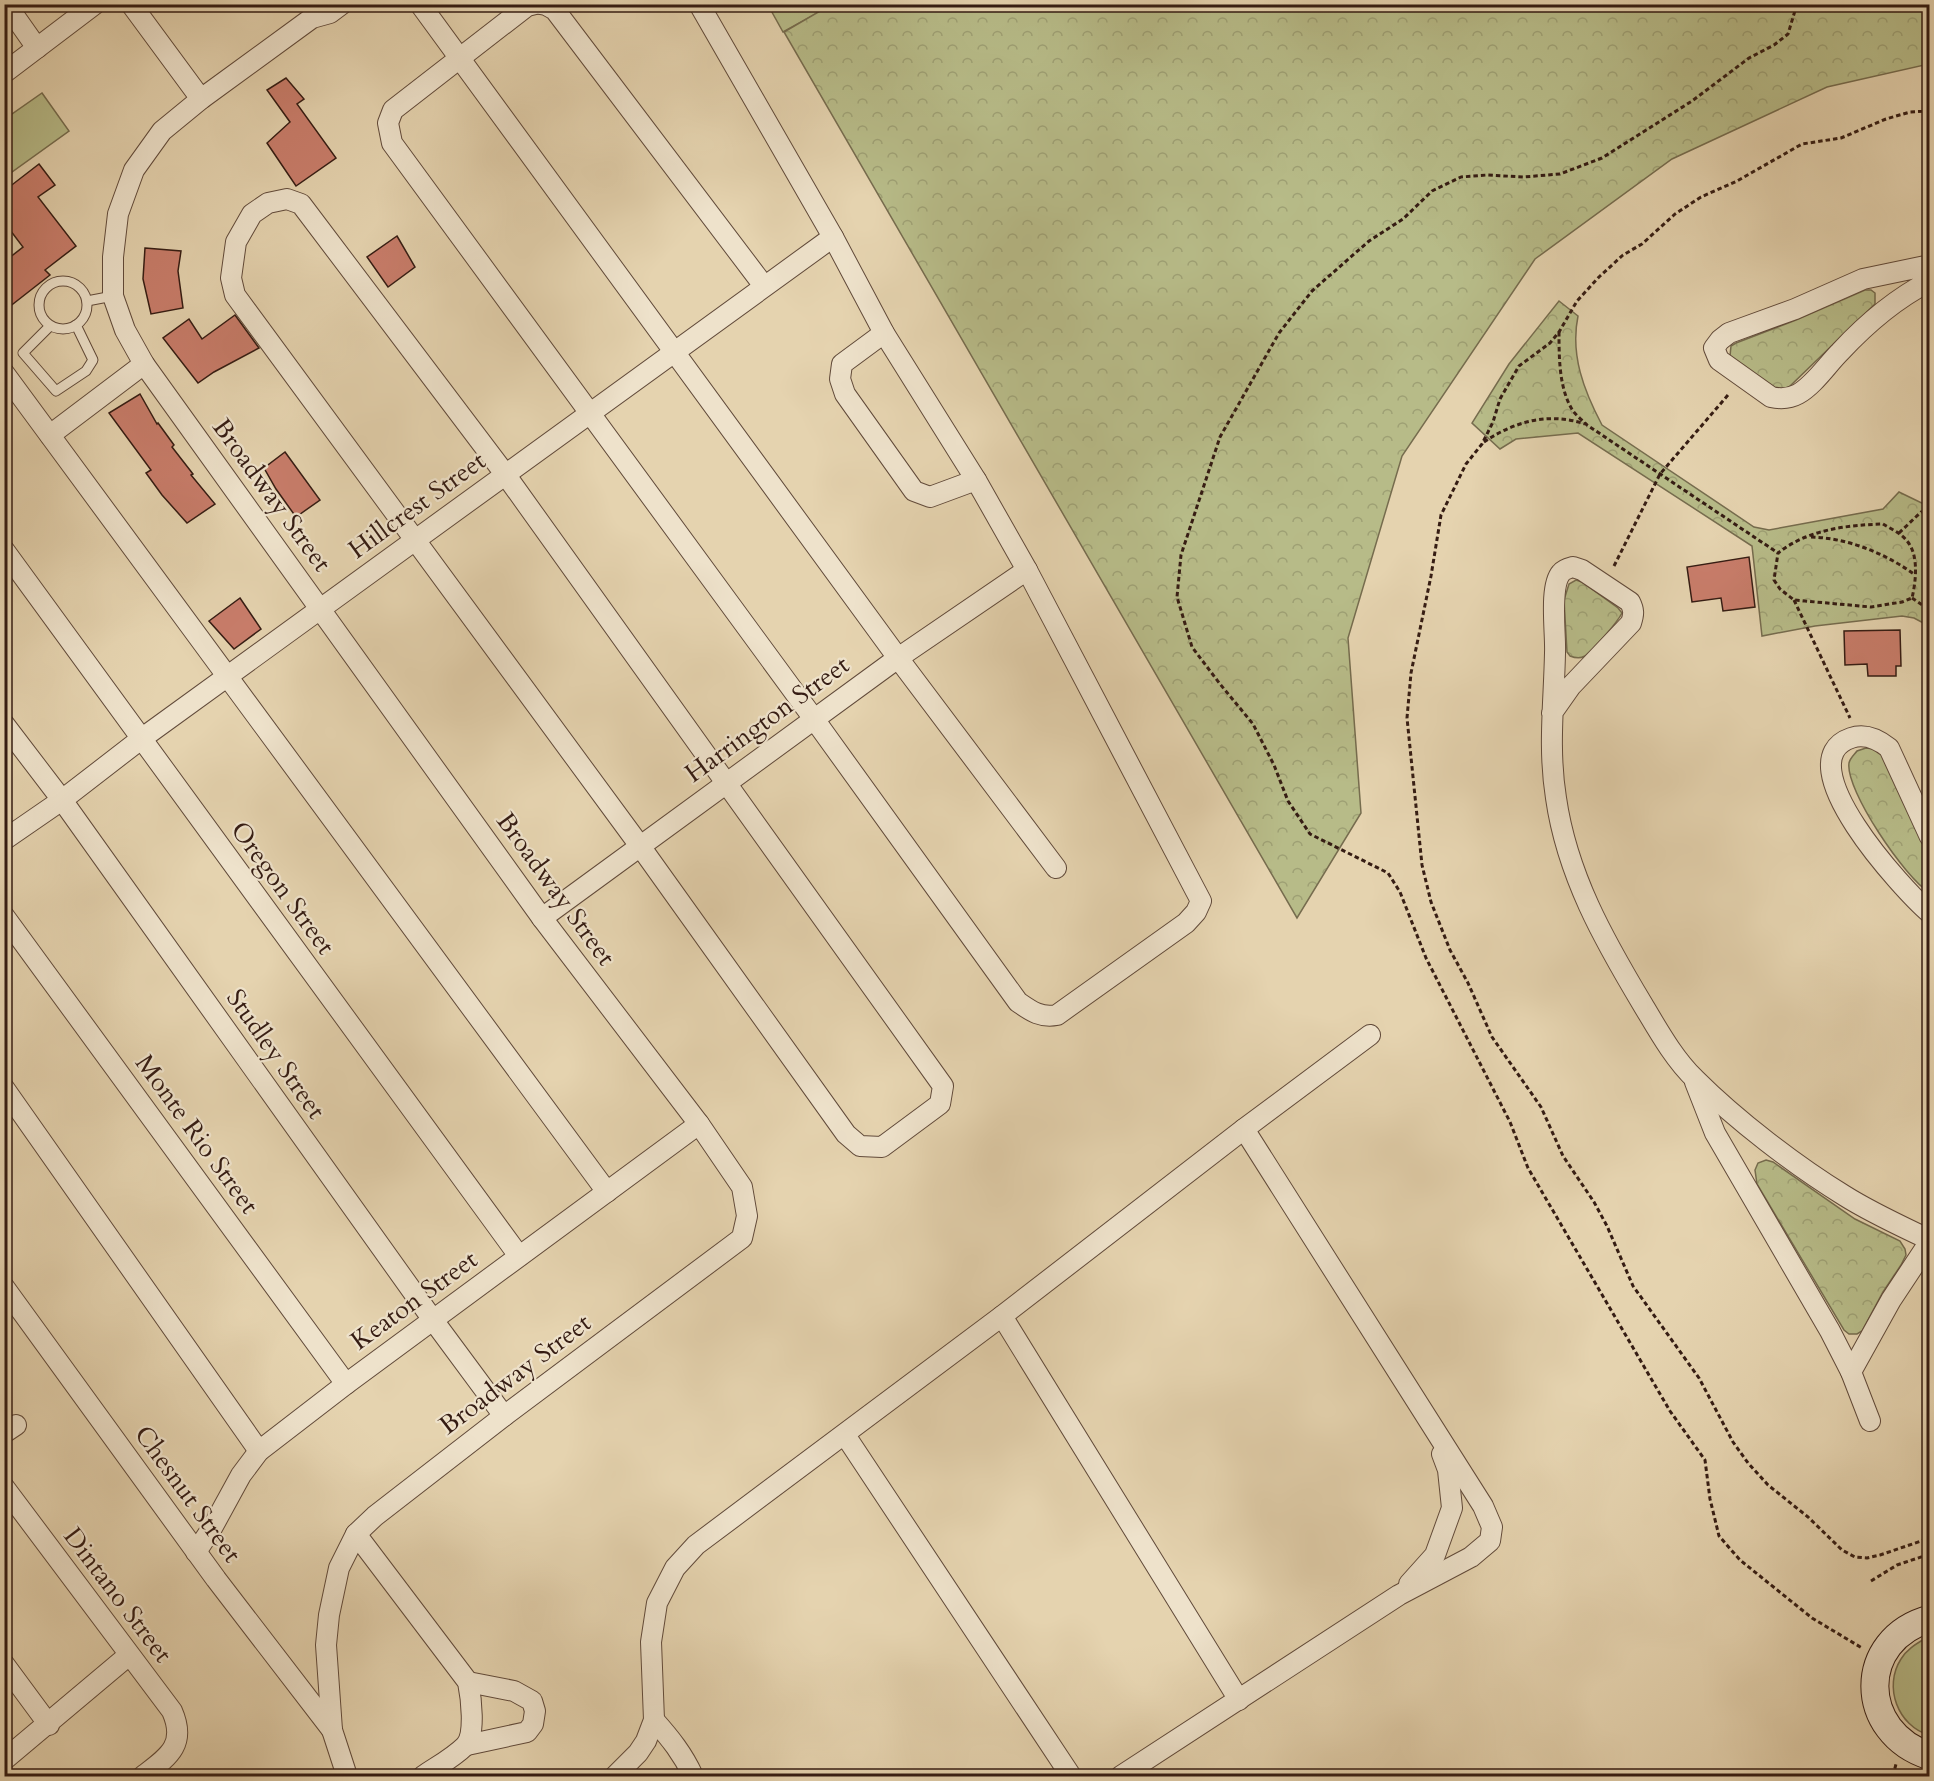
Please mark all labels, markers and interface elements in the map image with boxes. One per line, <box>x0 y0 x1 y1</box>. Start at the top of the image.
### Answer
street label: Broadway Street <box>204 411 340 579</box>
street label: Hillcrest Street <box>341 443 493 567</box>
street label: Harrington Street <box>678 647 856 791</box>
street label: Broadway Street <box>488 805 624 973</box>
street label: Oregon Street <box>223 814 343 962</box>
street label: Studley Street <box>218 982 334 1126</box>
street label: Monte Rio Street <box>127 1047 267 1221</box>
street label: Keaton Street <box>343 1242 485 1358</box>
street label: Broadway Street <box>432 1305 598 1443</box>
street label: Chesnut Street <box>126 1418 250 1570</box>
street label: Dintano Street <box>56 1520 180 1670</box>

